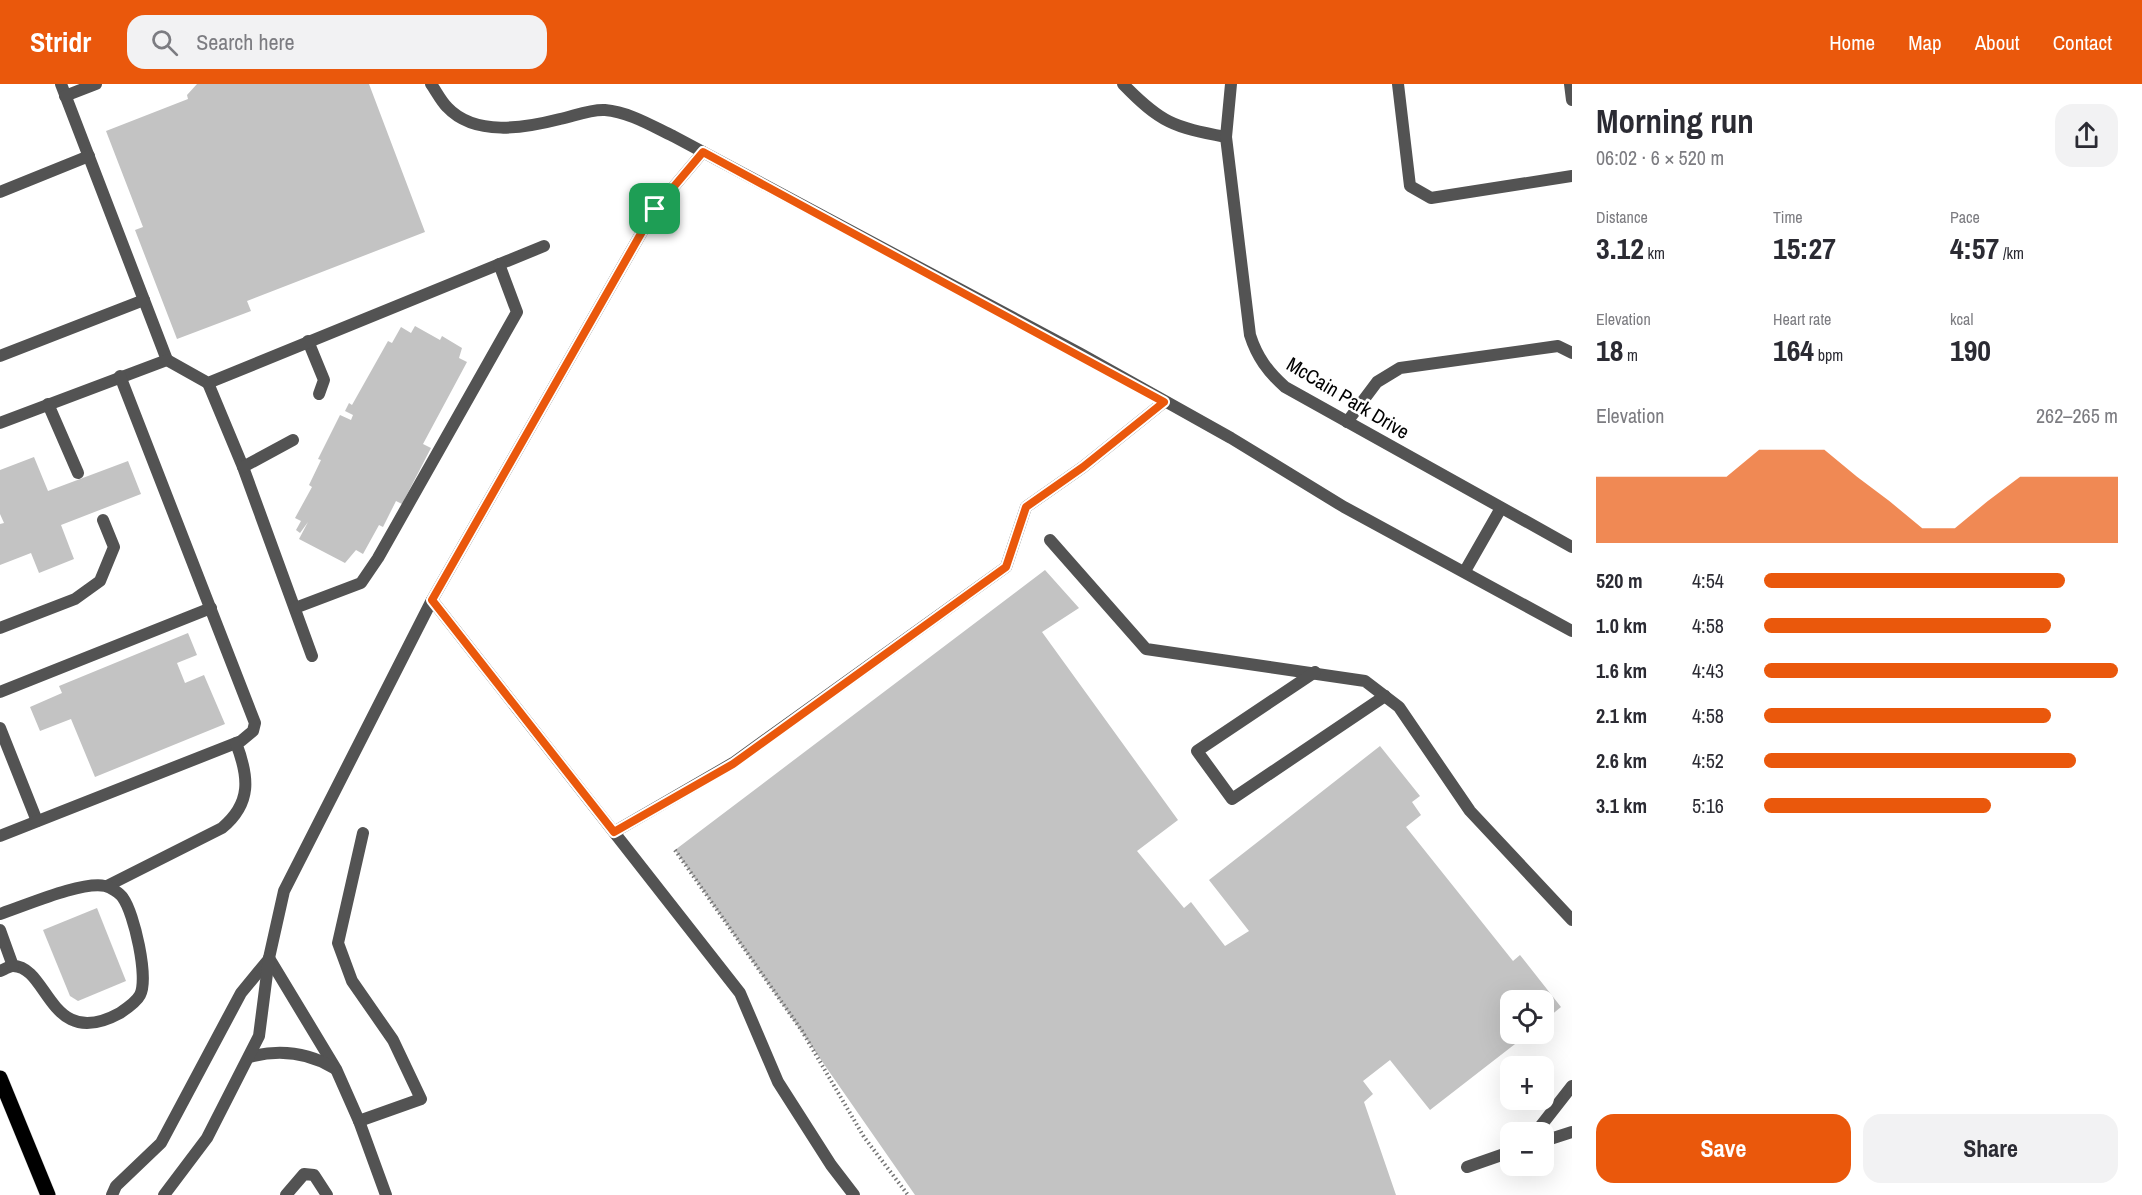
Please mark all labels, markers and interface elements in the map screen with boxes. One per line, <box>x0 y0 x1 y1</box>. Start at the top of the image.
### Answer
search box <box>127 15 547 69</box>
text: Stridr <box>30 23 91 61</box>
icon: search <box>148 26 181 59</box>
text: Search here <box>196 27 295 57</box>
text: Home <box>1829 28 1875 57</box>
text: Map <box>1908 28 1942 57</box>
text: About <box>1975 28 2020 57</box>
text: Contact <box>2053 28 2112 57</box>
text: Morning run <box>1596 99 1754 143</box>
button: share <box>2055 104 2118 167</box>
text: 06:02 · 6 × 520 m <box>1596 144 1724 171</box>
pin <box>629 183 680 234</box>
icon: arrive <box>638 192 671 225</box>
text: Distance <box>1596 206 1648 228</box>
text: Time <box>1773 206 1803 228</box>
text: Pace <box>1950 206 1980 228</box>
text: 3.12 <box>1596 228 1644 268</box>
text: 15:27 <box>1773 228 1836 268</box>
text: 4:57 <box>1950 228 1999 268</box>
text: km <box>1644 242 1665 264</box>
text: /km <box>1999 242 2024 264</box>
text: Elevation <box>1596 308 1651 330</box>
text: Heart rate <box>1773 308 1831 330</box>
text: kcal <box>1950 308 1973 330</box>
text: 18 <box>1596 330 1623 370</box>
text: 164 <box>1773 330 1814 370</box>
text: 190 <box>1950 330 1991 370</box>
text: m <box>1623 344 1638 366</box>
text: bpm <box>1814 344 1843 366</box>
street label: McCain Park Drive <box>1282 350 1415 445</box>
text: Elevation <box>1596 402 1664 429</box>
text: 262–265 m <box>2036 402 2118 429</box>
text: 520 m <box>1596 567 1643 594</box>
text: 4:54 <box>1692 567 1724 594</box>
text: 1.0 km <box>1596 612 1647 639</box>
text: 4:58 <box>1692 612 1724 639</box>
text: 1.6 km <box>1596 657 1647 684</box>
text: 4:43 <box>1692 657 1724 684</box>
text: 2.1 km <box>1596 702 1647 729</box>
text: 4:58 <box>1692 702 1724 729</box>
text: 2.6 km <box>1596 747 1647 774</box>
text: 4:52 <box>1692 747 1724 774</box>
text: 3.1 km <box>1596 792 1647 819</box>
text: 5:16 <box>1692 792 1724 819</box>
map controls <box>1500 990 1554 1176</box>
button: locate <box>1500 990 1554 1044</box>
button: + <box>1500 1056 1554 1110</box>
button: Save <box>1596 1114 1851 1183</box>
button: Share <box>1863 1114 2118 1183</box>
button: − <box>1500 1122 1554 1176</box>

